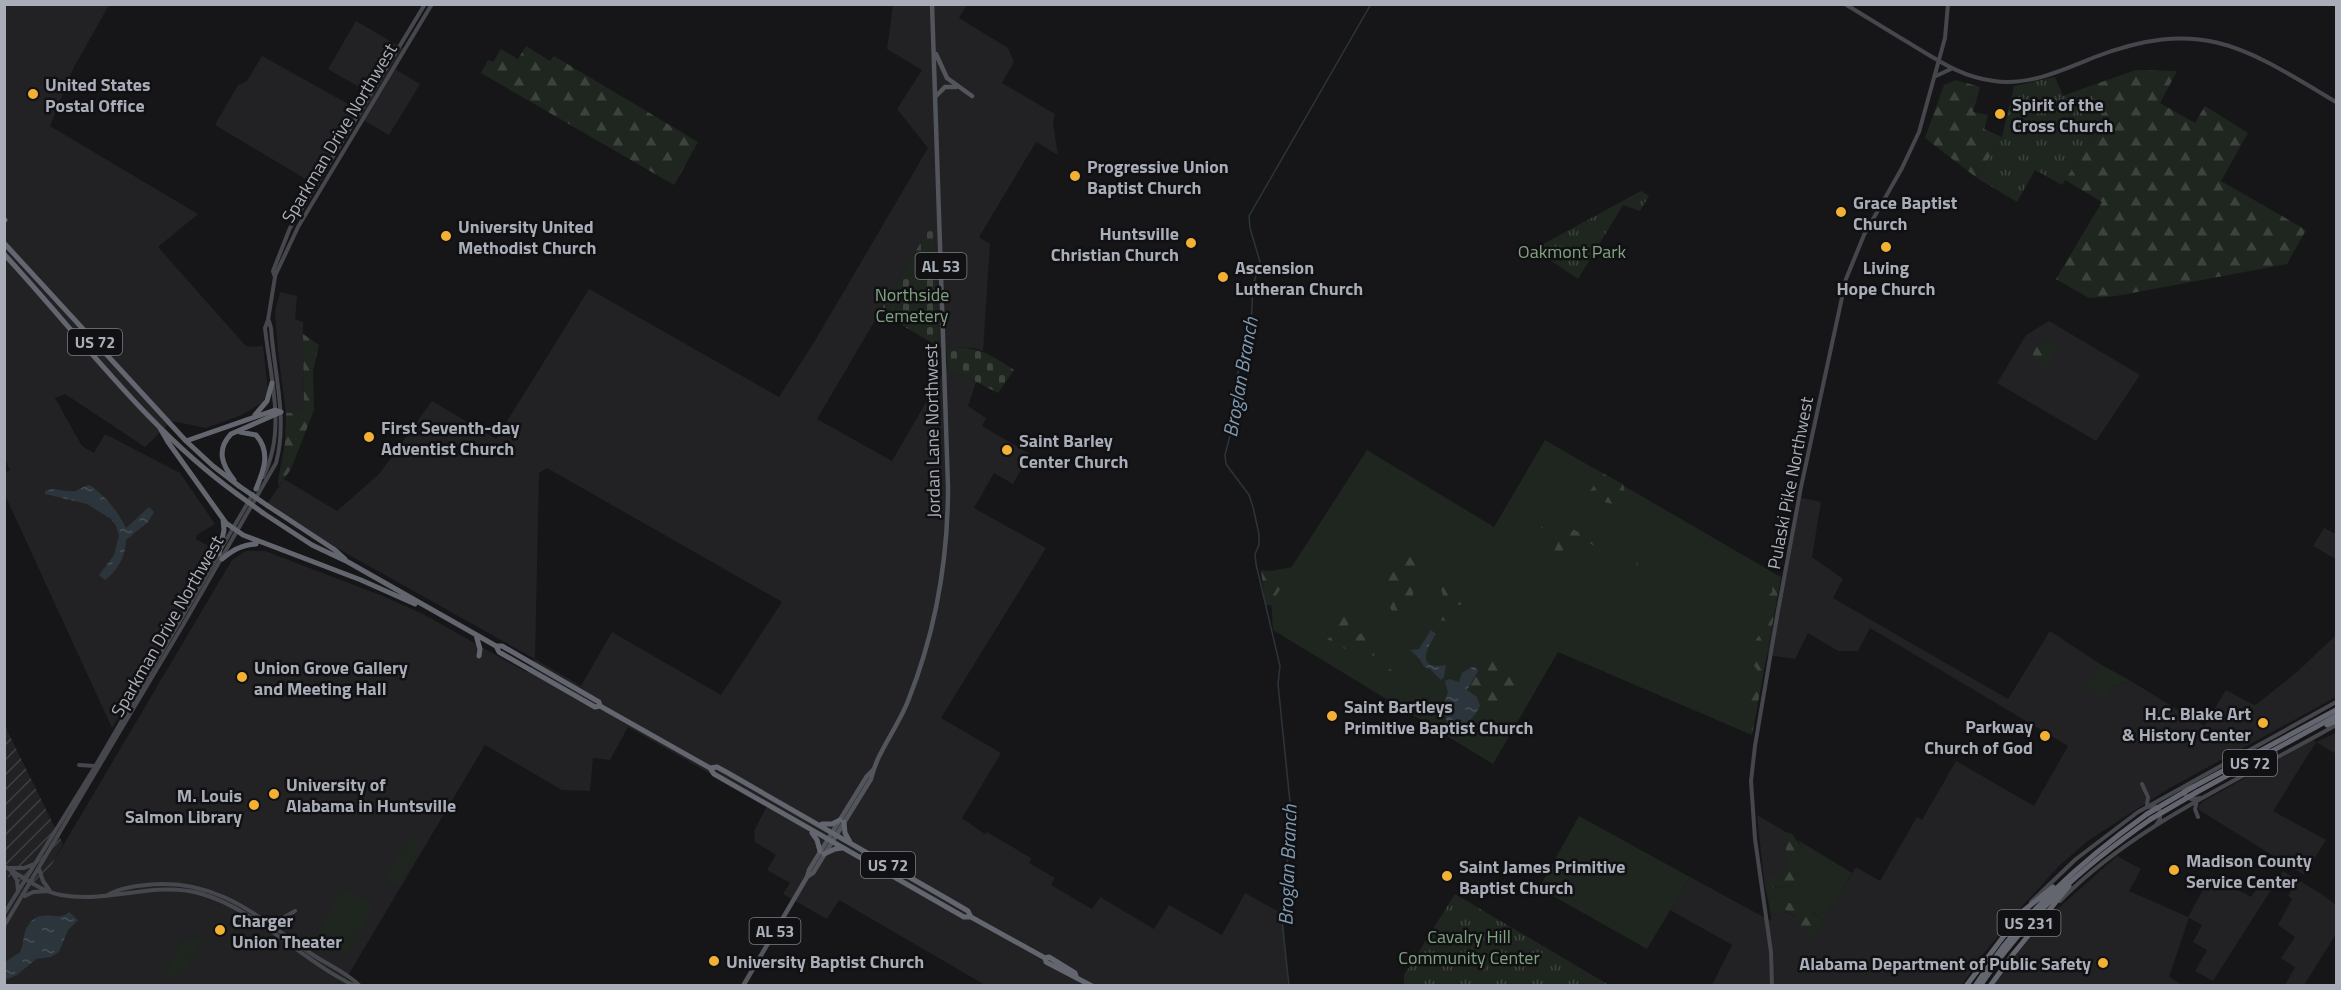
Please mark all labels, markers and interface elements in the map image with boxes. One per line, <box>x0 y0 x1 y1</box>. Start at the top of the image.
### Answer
street label: Sparkman Drive Northwest <box>275 38 404 228</box>
place label: United States Postal Office <box>45 71 151 119</box>
marker: United States Postal Office <box>26 87 40 101</box>
place label: Spirit of the Cross Church <box>2012 91 2113 139</box>
marker: Spirit of the Cross Church <box>1993 107 2007 121</box>
place label: Progressive Union Baptist Church <box>1087 153 1229 201</box>
marker: Progressive Union Baptist Church <box>1068 169 1082 183</box>
place label: Grace Baptist Church <box>1853 189 1958 237</box>
marker: Grace Baptist Church <box>1834 205 1848 219</box>
place label: University United Methodist Church <box>458 213 597 261</box>
place label: Huntsville Christian Church <box>1051 220 1179 268</box>
marker: University United Methodist Church <box>439 229 453 243</box>
marker: Huntsville Christian Church <box>1184 236 1198 250</box>
park label: Oakmont Park <box>1518 238 1627 265</box>
marker: Living Hope Church <box>1879 240 1893 254</box>
road number: AL 53 <box>916 253 966 279</box>
place label: Ascension Lutheran Church <box>1235 254 1363 302</box>
place label: Living Hope Church <box>1837 254 1935 302</box>
marker: Ascension Lutheran Church <box>1216 270 1230 284</box>
park label: Northside Cemetery <box>875 281 949 329</box>
water label: Broglan Branch <box>1214 314 1266 439</box>
road number: US 72 <box>68 329 122 355</box>
street label: Jordan Lane Northwest <box>917 343 947 518</box>
street label: Pulaski Pike Northwest <box>1760 394 1820 572</box>
place label: First Seventh-day Adventist Church <box>381 414 520 462</box>
place label: Saint Barley Center Church <box>1019 427 1129 475</box>
marker: First Seventh-day Adventist Church <box>362 430 376 444</box>
marker: Saint Barley Center Church <box>1000 443 1014 457</box>
street label: Sparkman Drive Northwest <box>104 530 230 722</box>
place label: Union Grove Gallery and Meeting Hall <box>254 654 408 702</box>
marker: Union Grove Gallery and Meeting Hall <box>235 670 249 684</box>
place label: Saint Bartleys Primitive Baptist Church <box>1344 693 1533 741</box>
place label: H.C. Blake Art & History Center <box>2122 700 2251 748</box>
marker: Saint Bartleys Primitive Baptist Church <box>1325 709 1339 723</box>
place label: Parkway Church of God <box>1924 713 2033 761</box>
marker: H.C. Blake Art & History Center <box>2256 716 2270 730</box>
marker: Parkway Church of God <box>2038 729 2052 743</box>
road number: US 72 <box>2223 750 2277 776</box>
place label: University of Alabama in Huntsville <box>286 771 456 819</box>
place label: M. Louis Salmon Library <box>125 782 242 830</box>
marker: University of Alabama in Huntsville <box>267 787 281 801</box>
marker: M. Louis Salmon Library <box>247 798 261 812</box>
water label: Broglan Branch <box>1269 803 1305 926</box>
place label: Madison County Service Center <box>2186 847 2312 895</box>
road number: US 72 <box>861 852 915 878</box>
place label: Saint James Primitive Baptist Church <box>1459 853 1625 901</box>
marker: Madison County Service Center <box>2167 863 2181 877</box>
marker: Saint James Primitive Baptist Church <box>1440 869 1454 883</box>
place label: Charger Union Theater <box>232 907 342 955</box>
road number: US 231 <box>1998 910 2060 936</box>
road number: AL 53 <box>750 918 800 944</box>
marker: Charger Union Theater <box>213 923 227 937</box>
park label: Cavalry Hill Community Center <box>1398 923 1540 971</box>
place label: University Baptist Church <box>726 948 924 975</box>
place label: Alabama Department of Public Safety <box>1799 950 2091 977</box>
marker: University Baptist Church <box>707 954 721 968</box>
marker: Alabama Department of Public Safety <box>2096 956 2110 970</box>

